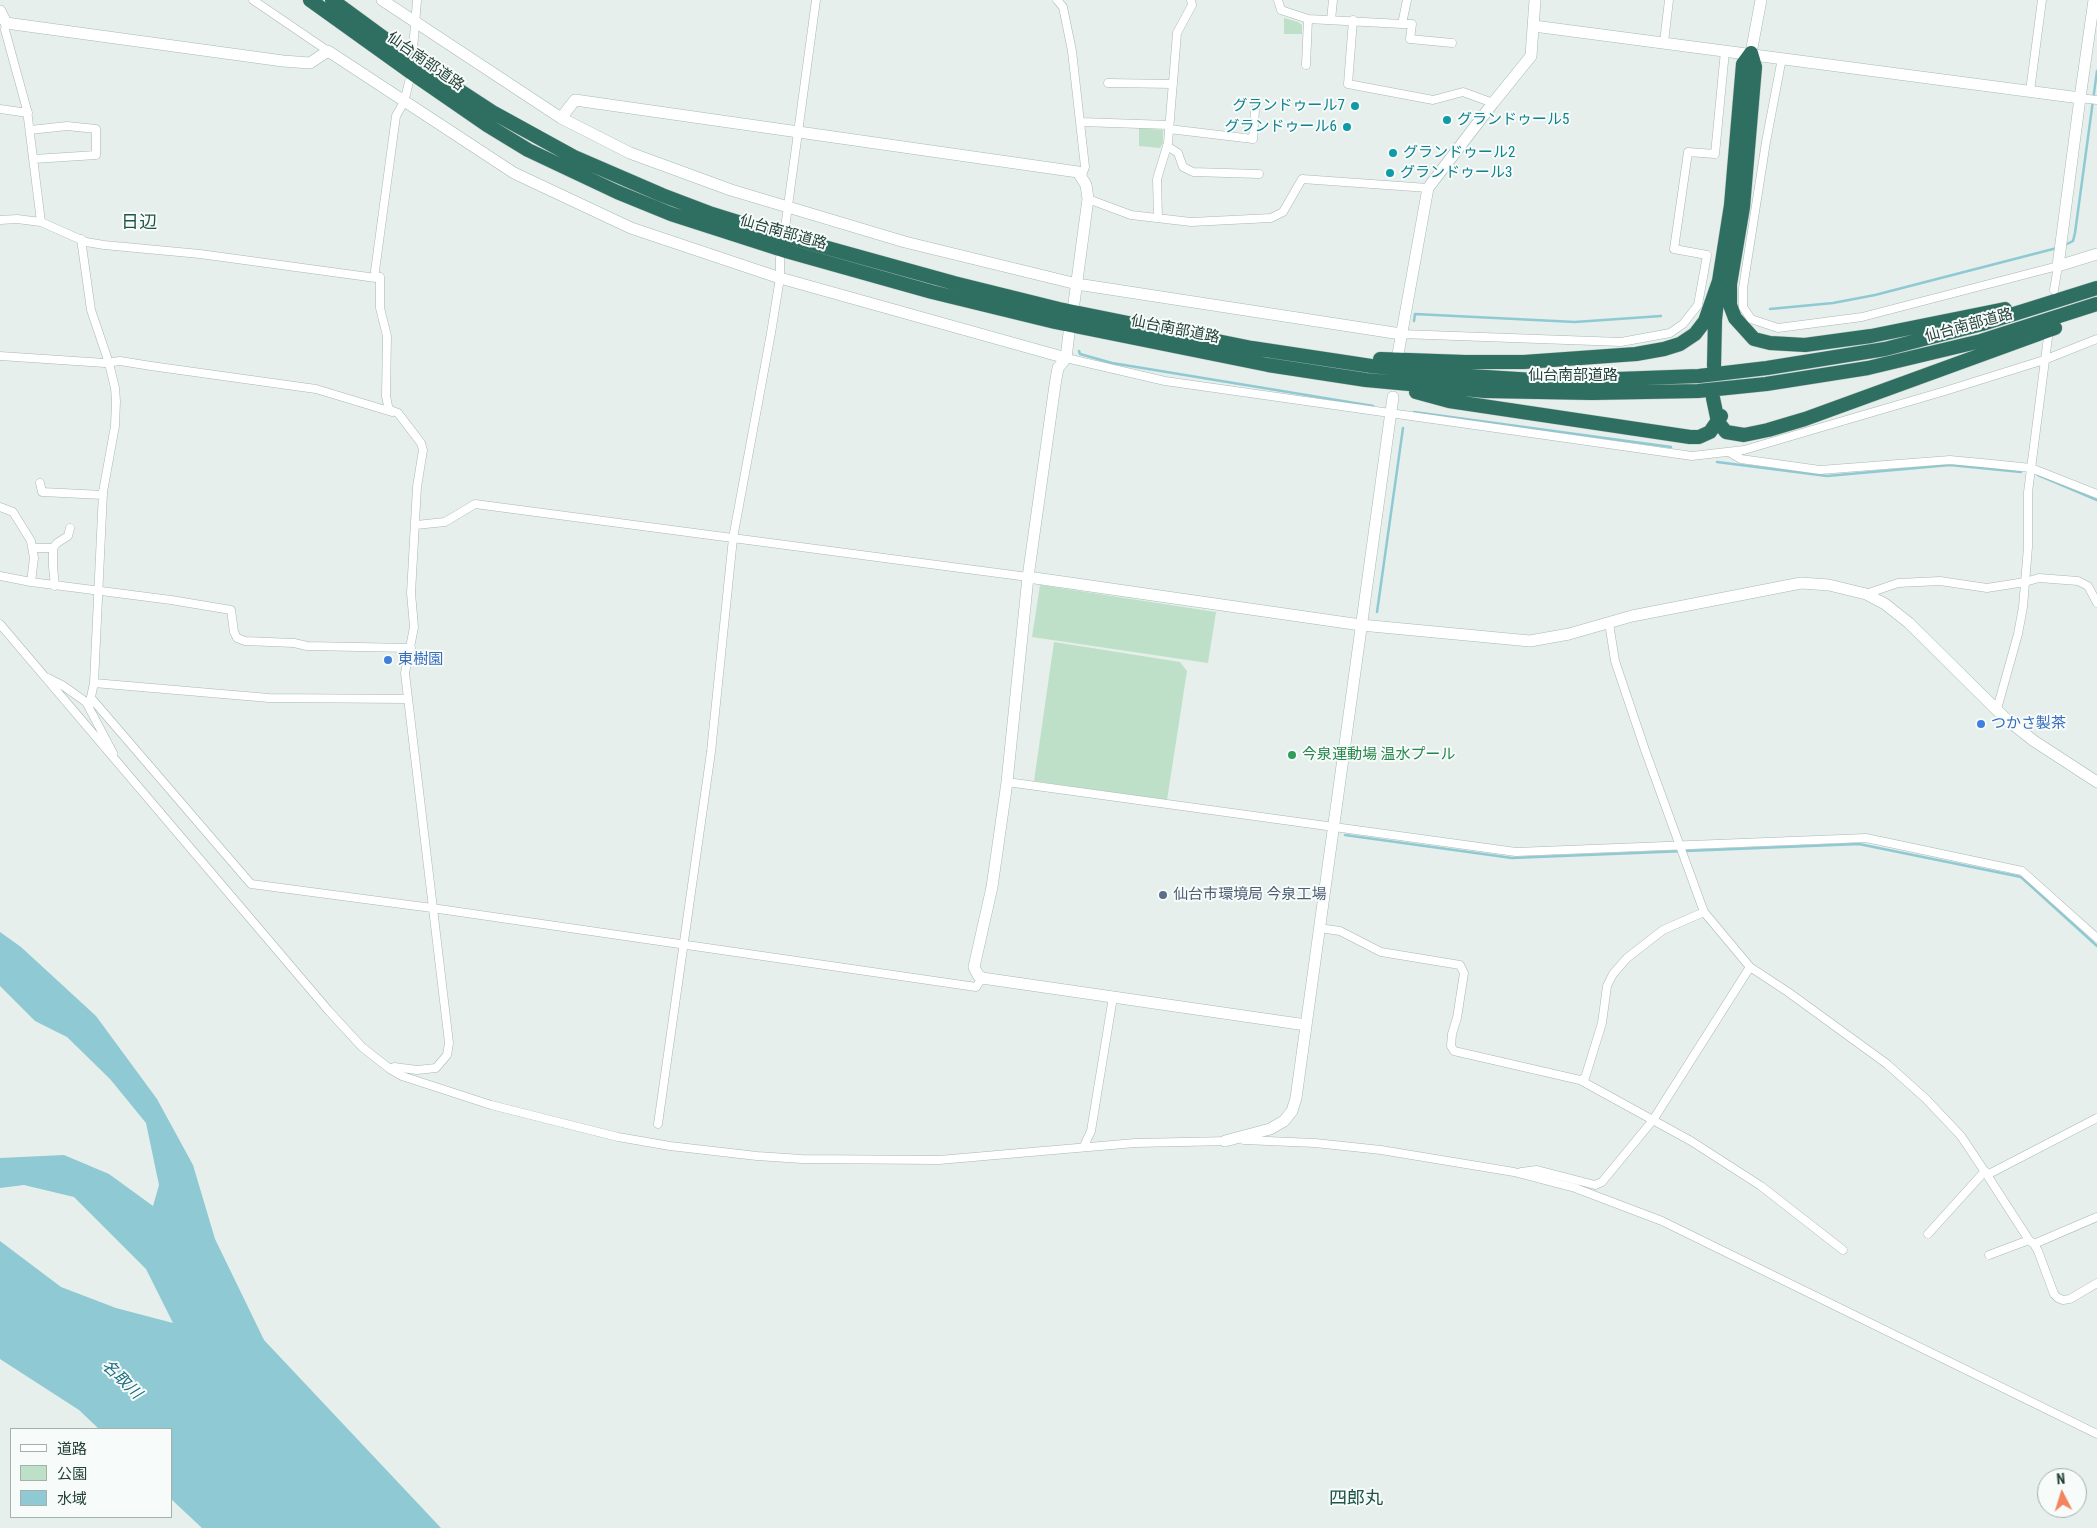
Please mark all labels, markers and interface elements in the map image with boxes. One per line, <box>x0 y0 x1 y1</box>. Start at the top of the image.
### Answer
street label: 仙台南部道路 <box>383 29 467 95</box>
place label: グランドゥール7 <box>1233 97 1345 115</box>
marker: グランドゥール7 <box>1349 100 1361 112</box>
place label: グランドゥール5 <box>1457 111 1569 129</box>
marker: グランドゥール5 <box>1441 114 1453 126</box>
place label: グランドゥール6 <box>1225 118 1337 136</box>
marker: グランドゥール6 <box>1341 121 1353 133</box>
place label: グランドゥール2 <box>1403 144 1515 162</box>
marker: グランドゥール2 <box>1387 147 1399 159</box>
place label: グランドゥール3 <box>1400 164 1512 182</box>
marker: グランドゥール3 <box>1384 167 1396 179</box>
district label: 日辺 <box>121 212 157 234</box>
street label: 仙台南部道路 <box>737 212 829 254</box>
street label: 仙台南部道路 <box>1923 306 2015 346</box>
street label: 仙台南部道路 <box>1129 313 1221 347</box>
street label: 仙台南部道路 <box>1528 367 1618 385</box>
place label: 東樹園 <box>398 651 443 669</box>
marker: 東樹園 <box>382 654 394 666</box>
place label: つかさ製茶 <box>1991 715 2066 733</box>
marker: つかさ製茶 <box>1975 718 1987 730</box>
place label: 今泉運動場 温水プール <box>1302 746 1455 764</box>
marker: 今泉運動場 温水プール <box>1286 749 1298 761</box>
place label: 仙台市環境局 今泉工場 <box>1173 886 1326 904</box>
marker: 仙台市環境局 今泉工場 <box>1157 889 1169 901</box>
water label: 名取川 <box>97 1356 145 1404</box>
legend <box>10 1428 172 1518</box>
text: 道路 <box>57 1440 87 1458</box>
text: 公園 <box>57 1465 87 1483</box>
north arrow <box>2037 1468 2087 1518</box>
text: N <box>2056 1471 2066 1487</box>
district label: 四郎丸 <box>1329 1488 1383 1510</box>
text: 水域 <box>57 1490 87 1508</box>

